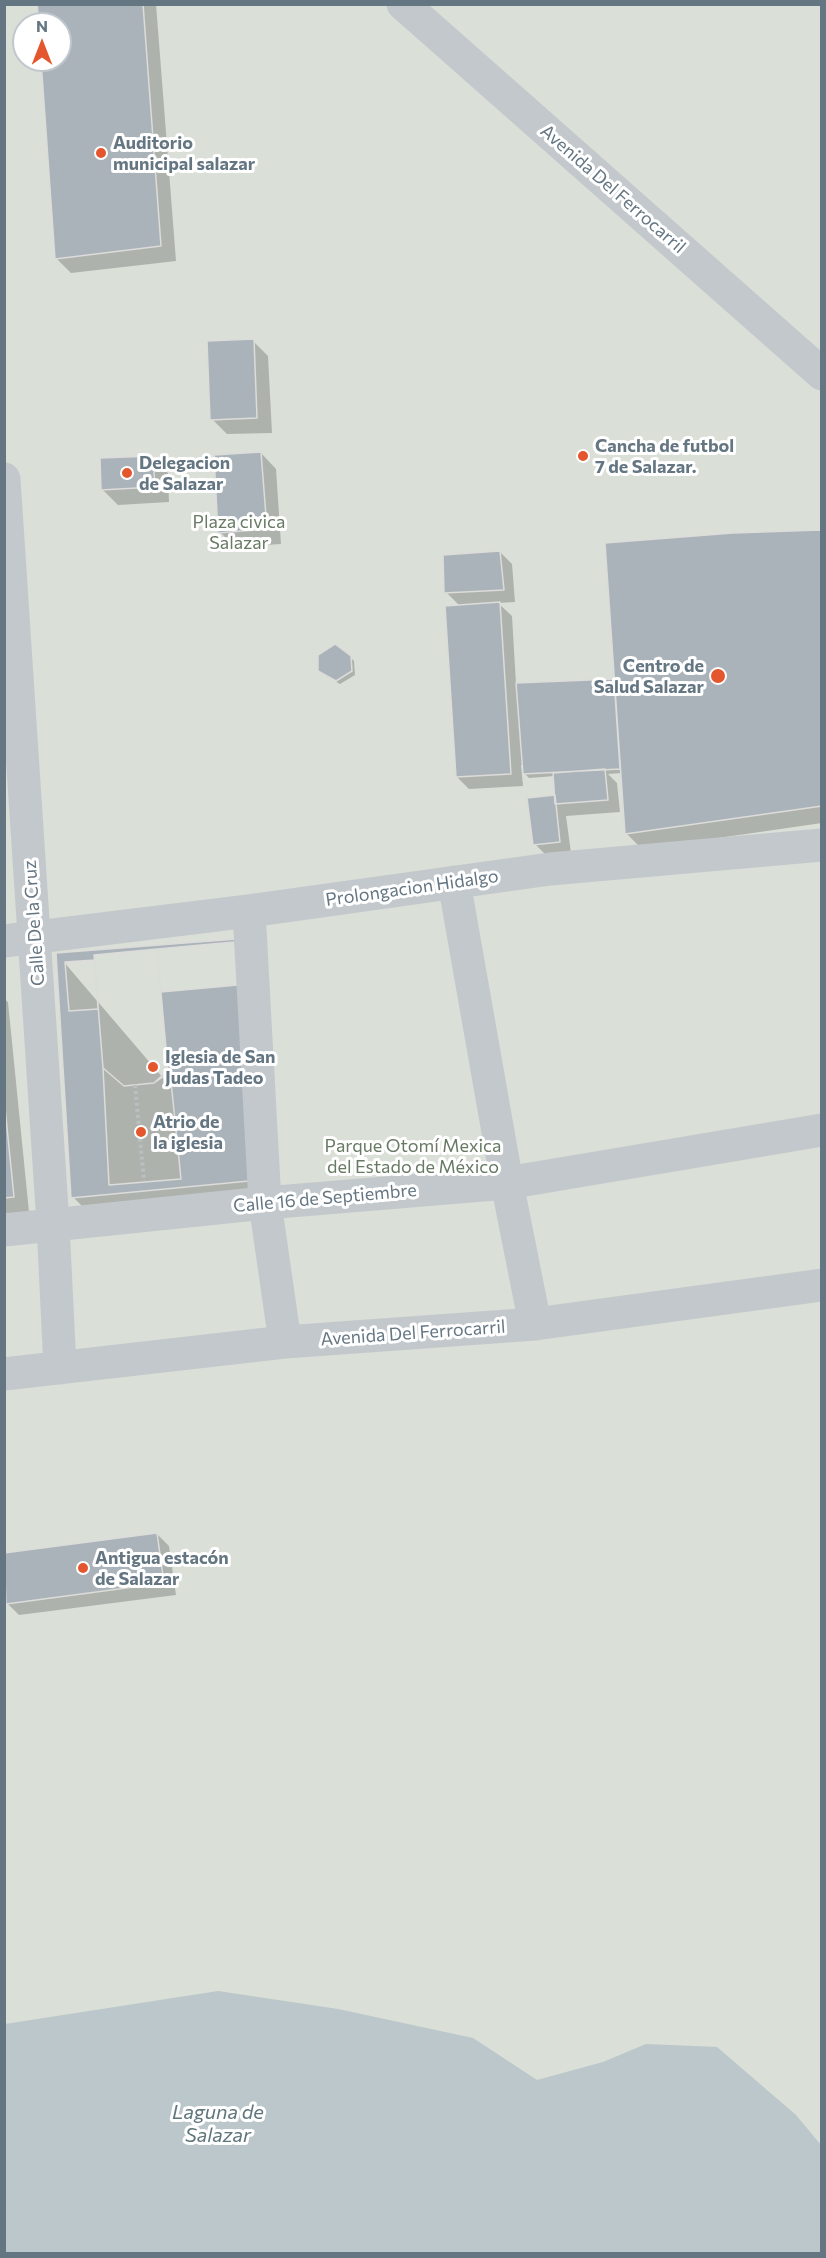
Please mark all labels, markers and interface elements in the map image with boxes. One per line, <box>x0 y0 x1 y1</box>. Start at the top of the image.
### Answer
north arrow <box>12 12 72 72</box>
text: N <box>36 16 48 35</box>
street label: Avenida Del Ferrocarril <box>536 120 690 258</box>
place label: Auditorio municipal salazar <box>113 132 255 174</box>
marker: Auditorio municipal salazar <box>94 146 108 160</box>
place label: Cancha de futbol 7 de Salazar. <box>595 435 734 478</box>
marker: Cancha de futbol 7 de Salazar. <box>576 449 590 463</box>
place label: Delegacion de Salazar <box>139 452 230 494</box>
marker: Delegacion de Salazar <box>120 466 134 480</box>
park label: Plaza civica Salazar <box>193 511 285 554</box>
place label: Centro de Salud Salazar <box>594 655 704 698</box>
marker: Centro de Salud Salazar <box>709 667 727 685</box>
street label: Calle De la Cruz <box>19 859 49 987</box>
street label: Prolongacion Hidalgo <box>324 865 500 911</box>
place label: Iglesia de San Judas Tadeo <box>165 1046 275 1088</box>
marker: Iglesia de San Judas Tadeo <box>146 1060 160 1074</box>
place label: Atrio de la iglesia <box>153 1111 223 1154</box>
marker: Atrio de la iglesia <box>134 1125 148 1139</box>
park label: Parque Otomí Mexica del Estado de México <box>325 1135 501 1178</box>
street label: Calle 16 de Septiembre <box>232 1179 418 1217</box>
street label: Avenida Del Ferrocarril <box>320 1316 506 1350</box>
place label: Antigua estacón de Salazar <box>95 1547 229 1590</box>
marker: Antigua estacón de Salazar <box>76 1561 90 1575</box>
water label: Laguna de Salazar <box>172 2100 264 2147</box>

